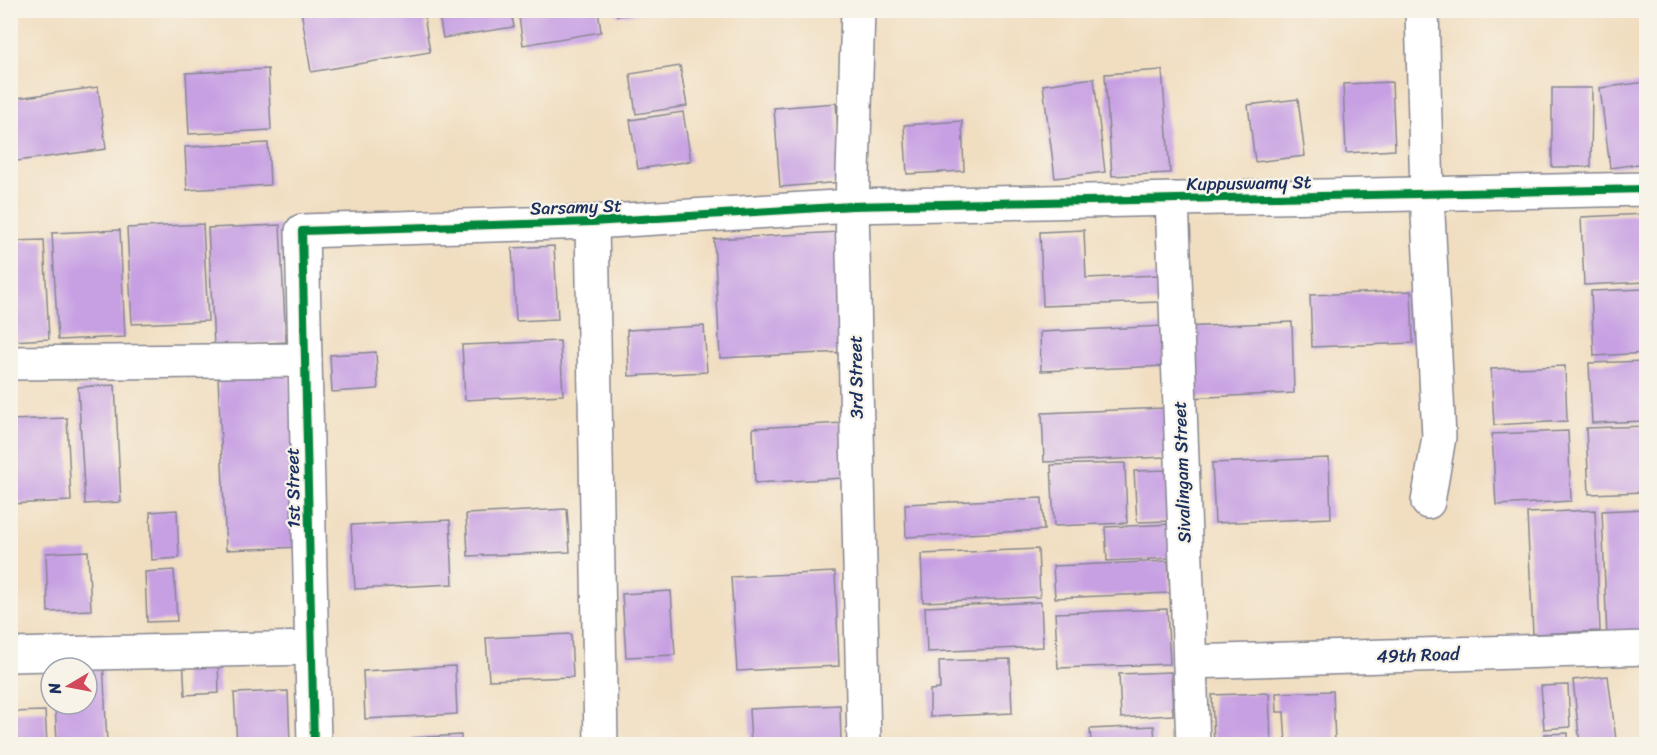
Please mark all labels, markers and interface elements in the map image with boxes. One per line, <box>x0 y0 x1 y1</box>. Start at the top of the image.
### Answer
street label: Kuppuswamy St <box>1186 166 1312 200</box>
street label: Sarsamy St <box>529 189 623 225</box>
street label: 3rd Street <box>839 335 873 419</box>
street label: Sivalingam Street <box>1164 400 1200 543</box>
street label: 1st Street <box>276 447 310 529</box>
street label: 49th Road <box>1376 638 1461 672</box>
north arrow <box>39 656 99 716</box>
text: N <box>39 680 70 697</box>

